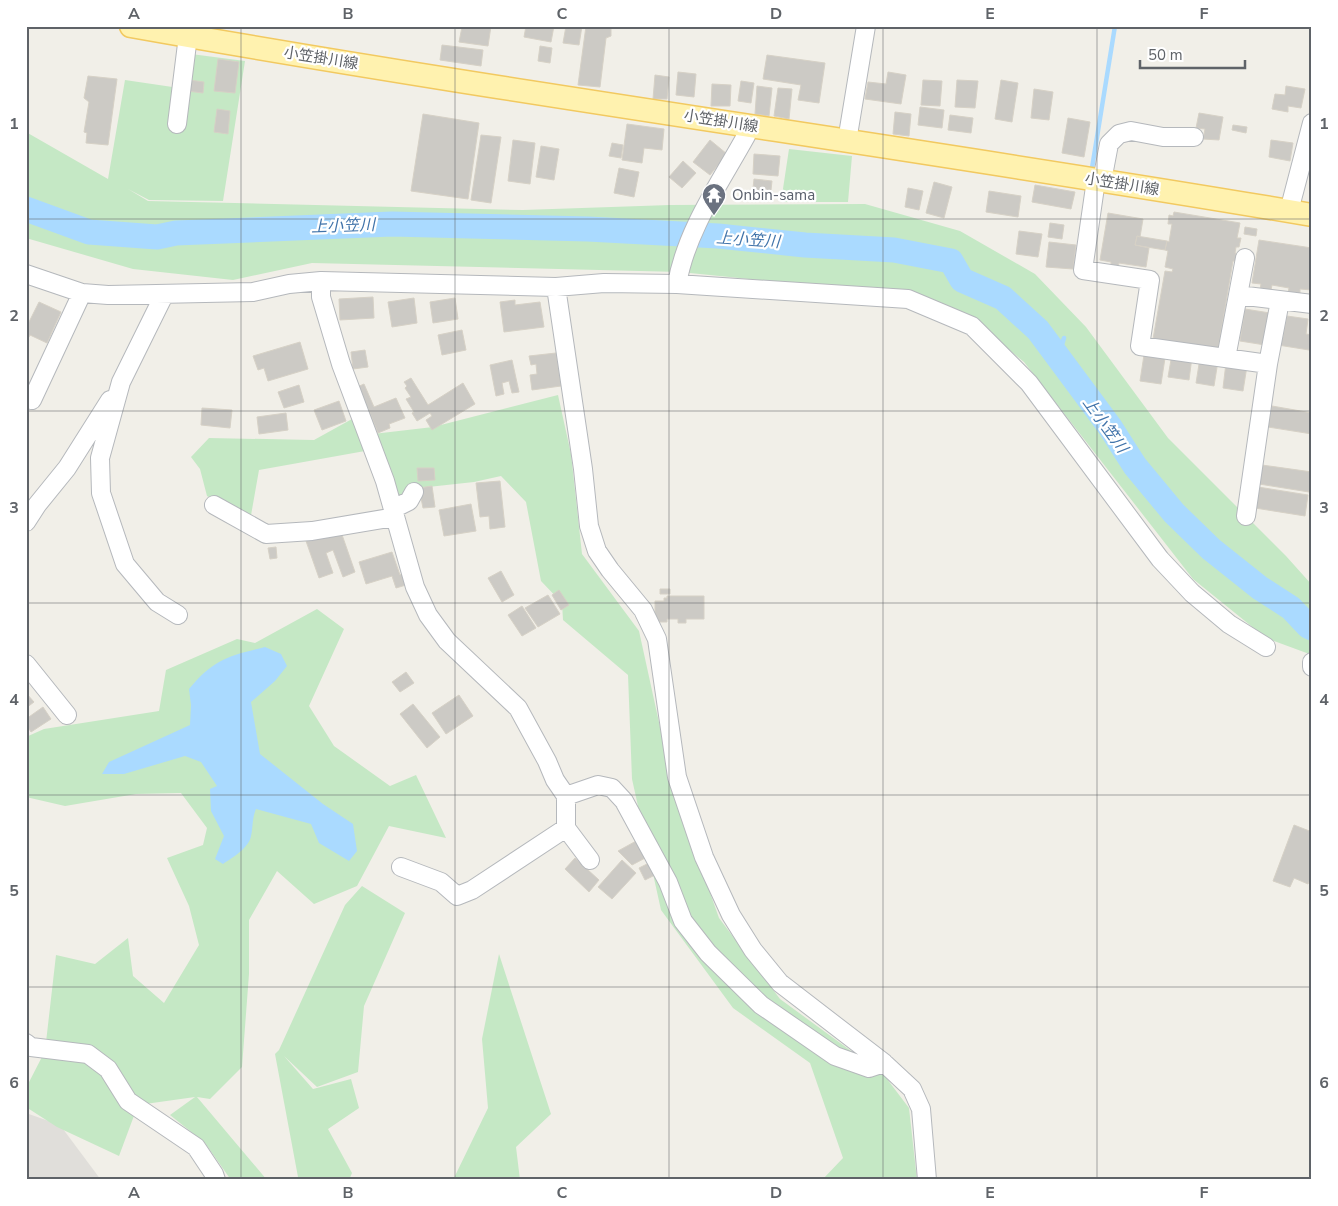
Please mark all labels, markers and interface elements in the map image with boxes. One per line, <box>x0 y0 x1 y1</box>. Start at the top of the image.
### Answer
text: A <box>128 3 140 25</box>
text: B <box>342 3 354 25</box>
text: C <box>557 3 568 25</box>
text: D <box>770 3 782 25</box>
text: E <box>985 3 995 25</box>
text: F <box>1200 3 1209 25</box>
scale bar <box>1140 38 1246 70</box>
street label: 小笠掛川線 <box>282 42 360 74</box>
text: 50 m <box>1148 45 1183 65</box>
street label: 小笠掛川線 <box>682 105 760 137</box>
text: 1 <box>9 113 19 135</box>
text: 1 <box>1319 113 1329 135</box>
street label: 小笠掛川線 <box>1083 168 1161 200</box>
temple icon: Onbin-sama <box>701 182 727 216</box>
place label: Onbin-sama <box>732 185 815 205</box>
water label: 上小笠川 <box>311 214 377 238</box>
water label: 上小笠川 <box>715 227 783 253</box>
text: 2 <box>9 305 19 327</box>
text: 2 <box>1319 305 1329 327</box>
water label: 上小笠川 <box>1077 393 1134 459</box>
text: 3 <box>9 497 19 519</box>
text: 3 <box>1319 497 1329 519</box>
text: 4 <box>9 689 19 711</box>
text: 4 <box>1319 689 1329 711</box>
text: 5 <box>9 880 19 902</box>
text: 5 <box>1319 880 1329 902</box>
text: 6 <box>9 1072 19 1094</box>
text: 6 <box>1319 1072 1329 1094</box>
text: A <box>128 1182 140 1204</box>
text: B <box>342 1182 354 1204</box>
text: C <box>557 1182 568 1204</box>
text: D <box>770 1182 782 1204</box>
text: E <box>985 1182 995 1204</box>
text: F <box>1200 1182 1209 1204</box>

